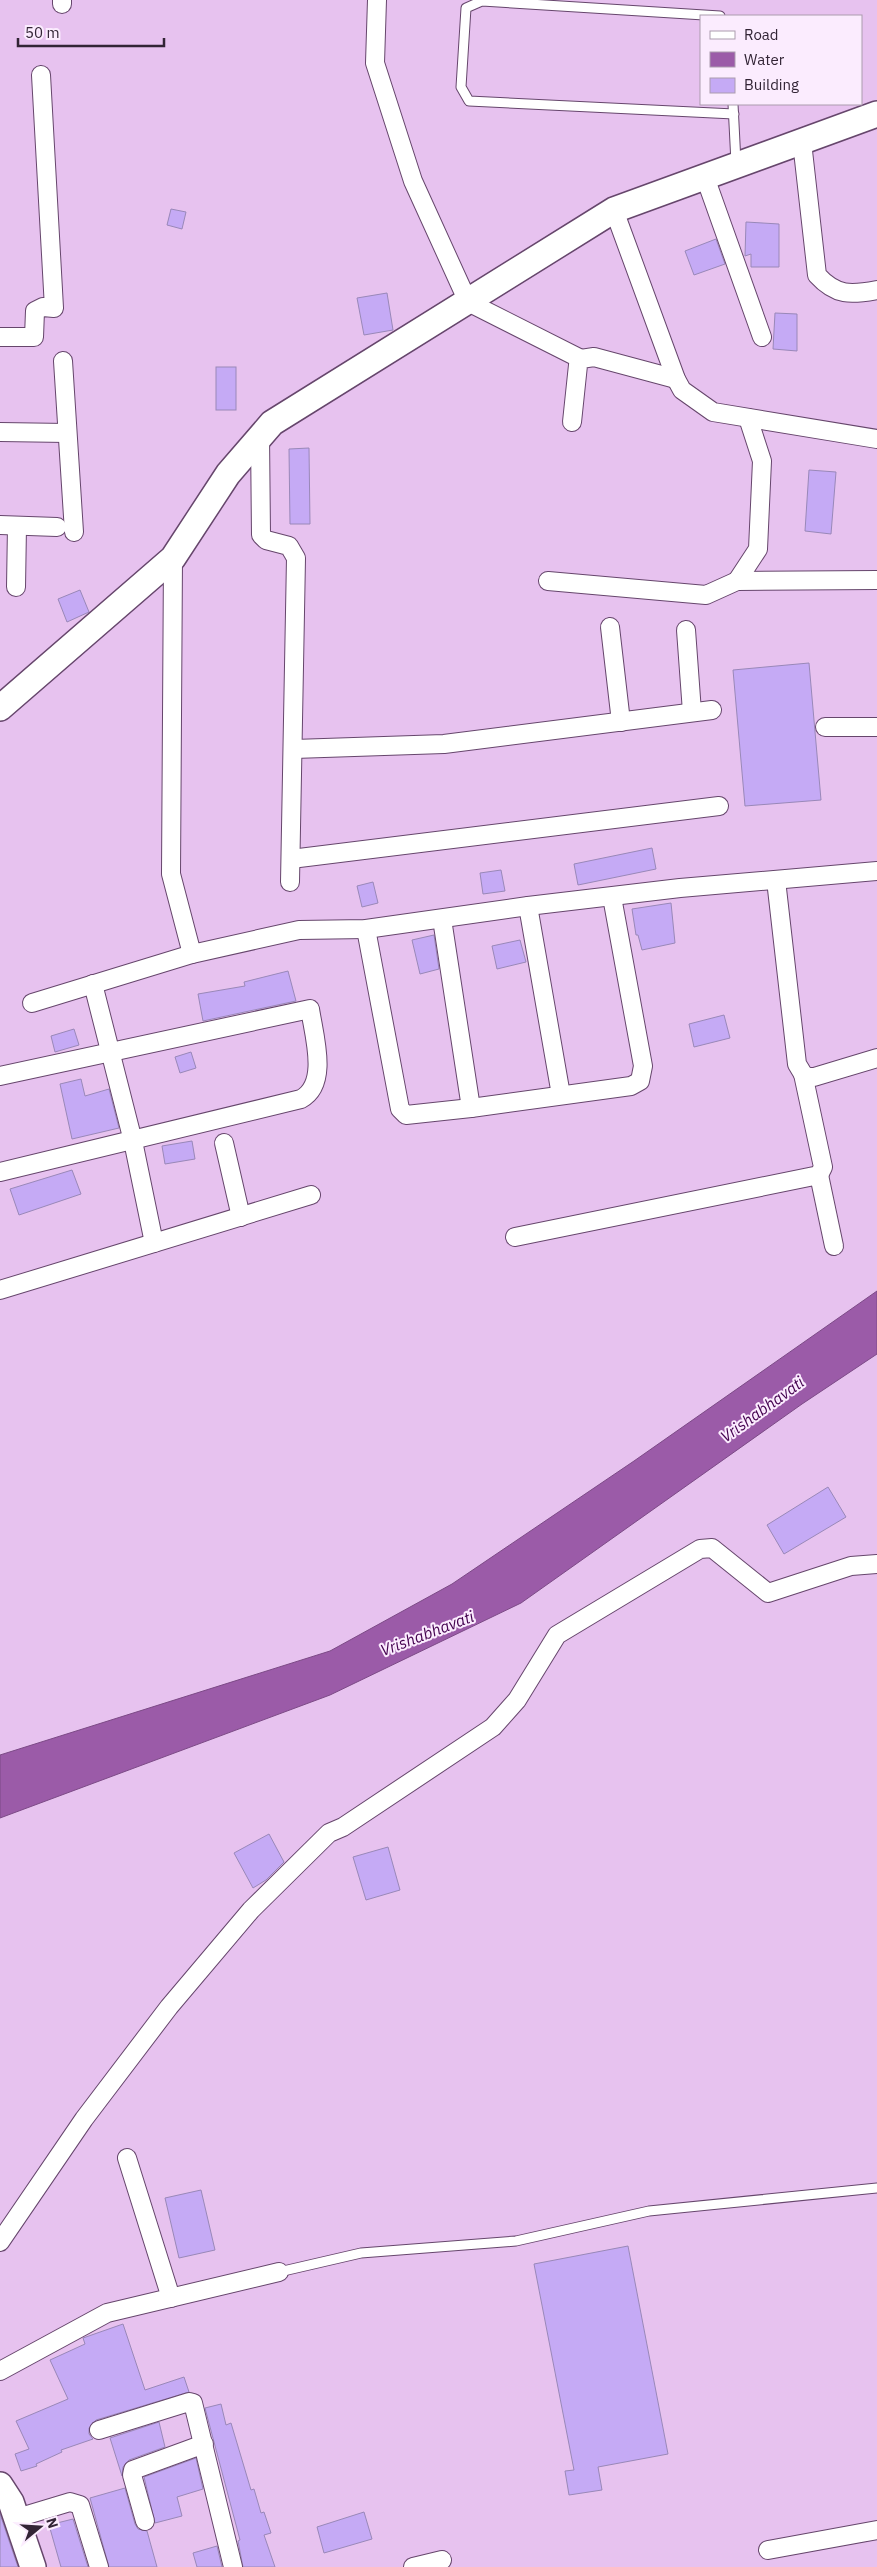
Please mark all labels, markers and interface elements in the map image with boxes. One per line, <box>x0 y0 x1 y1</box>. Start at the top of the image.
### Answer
scale bar <box>18 15 164 47</box>
legend <box>700 15 862 105</box>
text: 50 m <box>25 23 60 42</box>
text: Road <box>744 25 779 44</box>
text: Water <box>744 50 785 69</box>
text: Building <box>744 75 799 94</box>
water label: Vrishabhavati <box>716 1371 808 1446</box>
water label: Vrishabhavati <box>377 1606 477 1660</box>
north arrow <box>15 2502 65 2552</box>
text: N <box>42 2515 62 2531</box>

